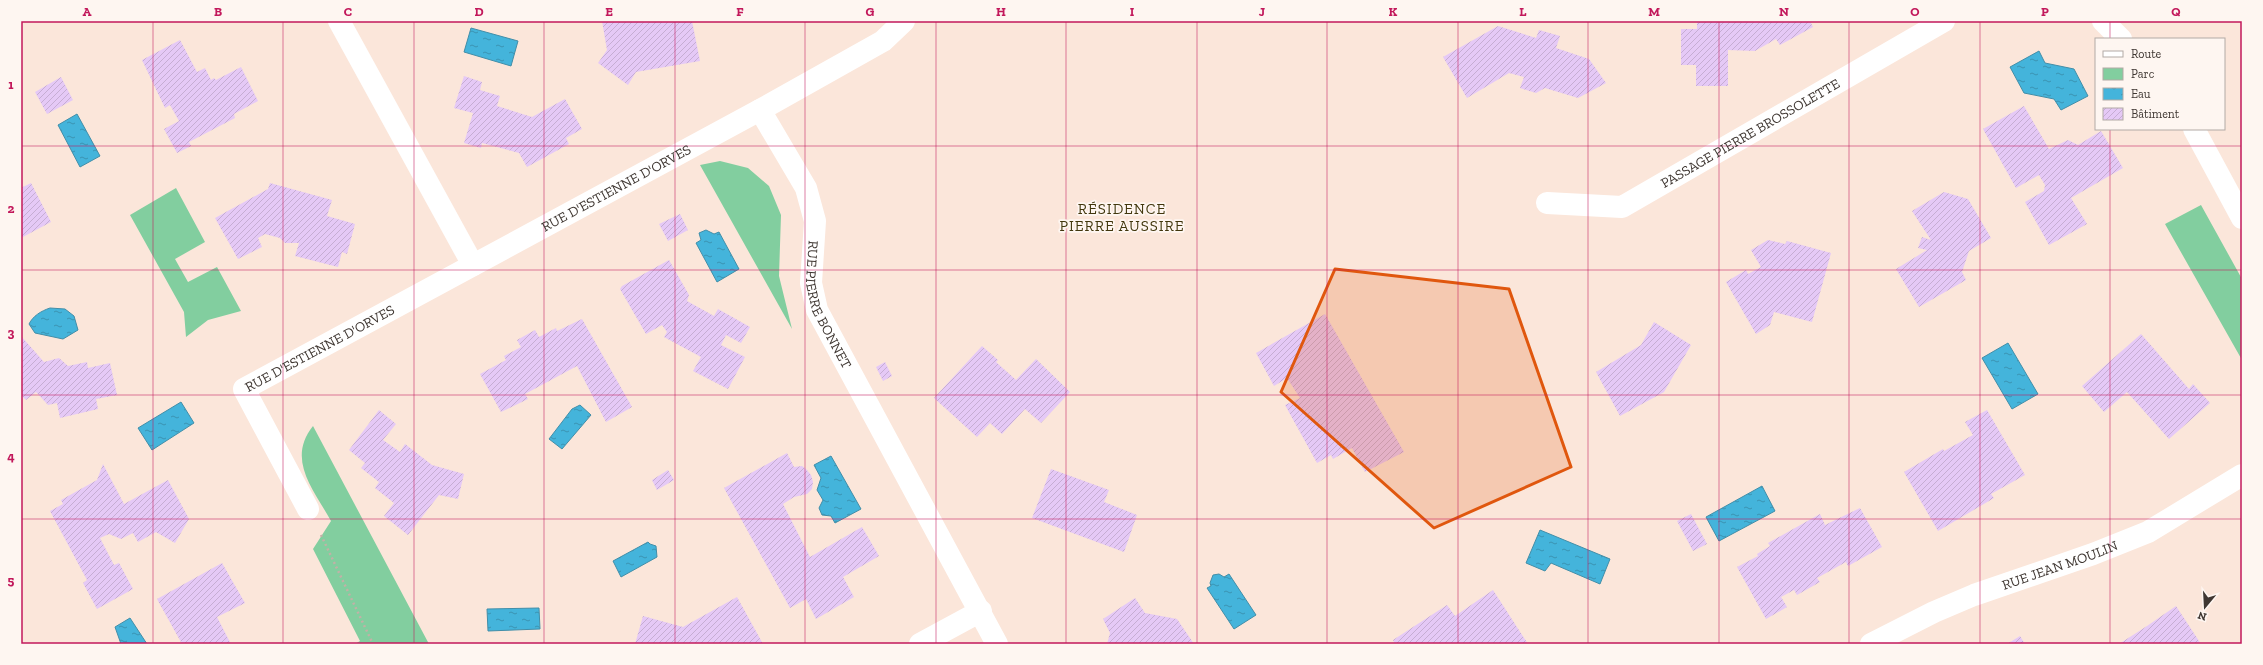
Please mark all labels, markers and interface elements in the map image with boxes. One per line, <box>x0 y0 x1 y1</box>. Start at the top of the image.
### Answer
text: A <box>83 4 92 19</box>
text: B <box>214 4 222 19</box>
text: C <box>344 4 352 19</box>
text: D <box>474 4 484 19</box>
text: E <box>605 4 613 19</box>
text: F <box>736 4 744 19</box>
text: G <box>866 4 875 19</box>
text: H <box>996 4 1006 19</box>
text: I <box>1130 4 1135 19</box>
text: J <box>1259 4 1265 19</box>
text: K <box>1389 4 1398 19</box>
text: L <box>1519 4 1527 19</box>
text: M <box>1648 4 1660 19</box>
text: N <box>1779 4 1789 19</box>
text: O <box>1910 4 1920 19</box>
text: P <box>2041 4 2049 19</box>
text: Q <box>2171 4 2181 19</box>
legend <box>2095 38 2225 130</box>
text: Route <box>2131 47 2162 61</box>
text: Parc <box>2131 67 2155 81</box>
street label: PASSAGE PIERRE BROSSOLETTE <box>1657 75 1843 191</box>
text: 1 <box>8 77 14 92</box>
text: Eau <box>2131 87 2151 101</box>
text: Bâtiment <box>2131 107 2180 121</box>
street label: RUE D'ESTIENNE D'ORVES <box>538 141 694 235</box>
district label: RÉSIDENCE PIERRE AUSSIRE <box>1059 200 1185 235</box>
text: 2 <box>8 201 15 216</box>
street label: RUE PIERRE BONNET <box>803 240 856 372</box>
street label: RUE D'ESTIENNE D'ORVES <box>242 301 397 395</box>
text: 3 <box>8 325 15 340</box>
text: 4 <box>7 449 15 464</box>
street label: RUE JEAN MOULIN <box>2000 536 2120 593</box>
text: 5 <box>8 573 15 588</box>
north arrow <box>2185 587 2225 627</box>
text: N <box>2195 608 2208 624</box>

